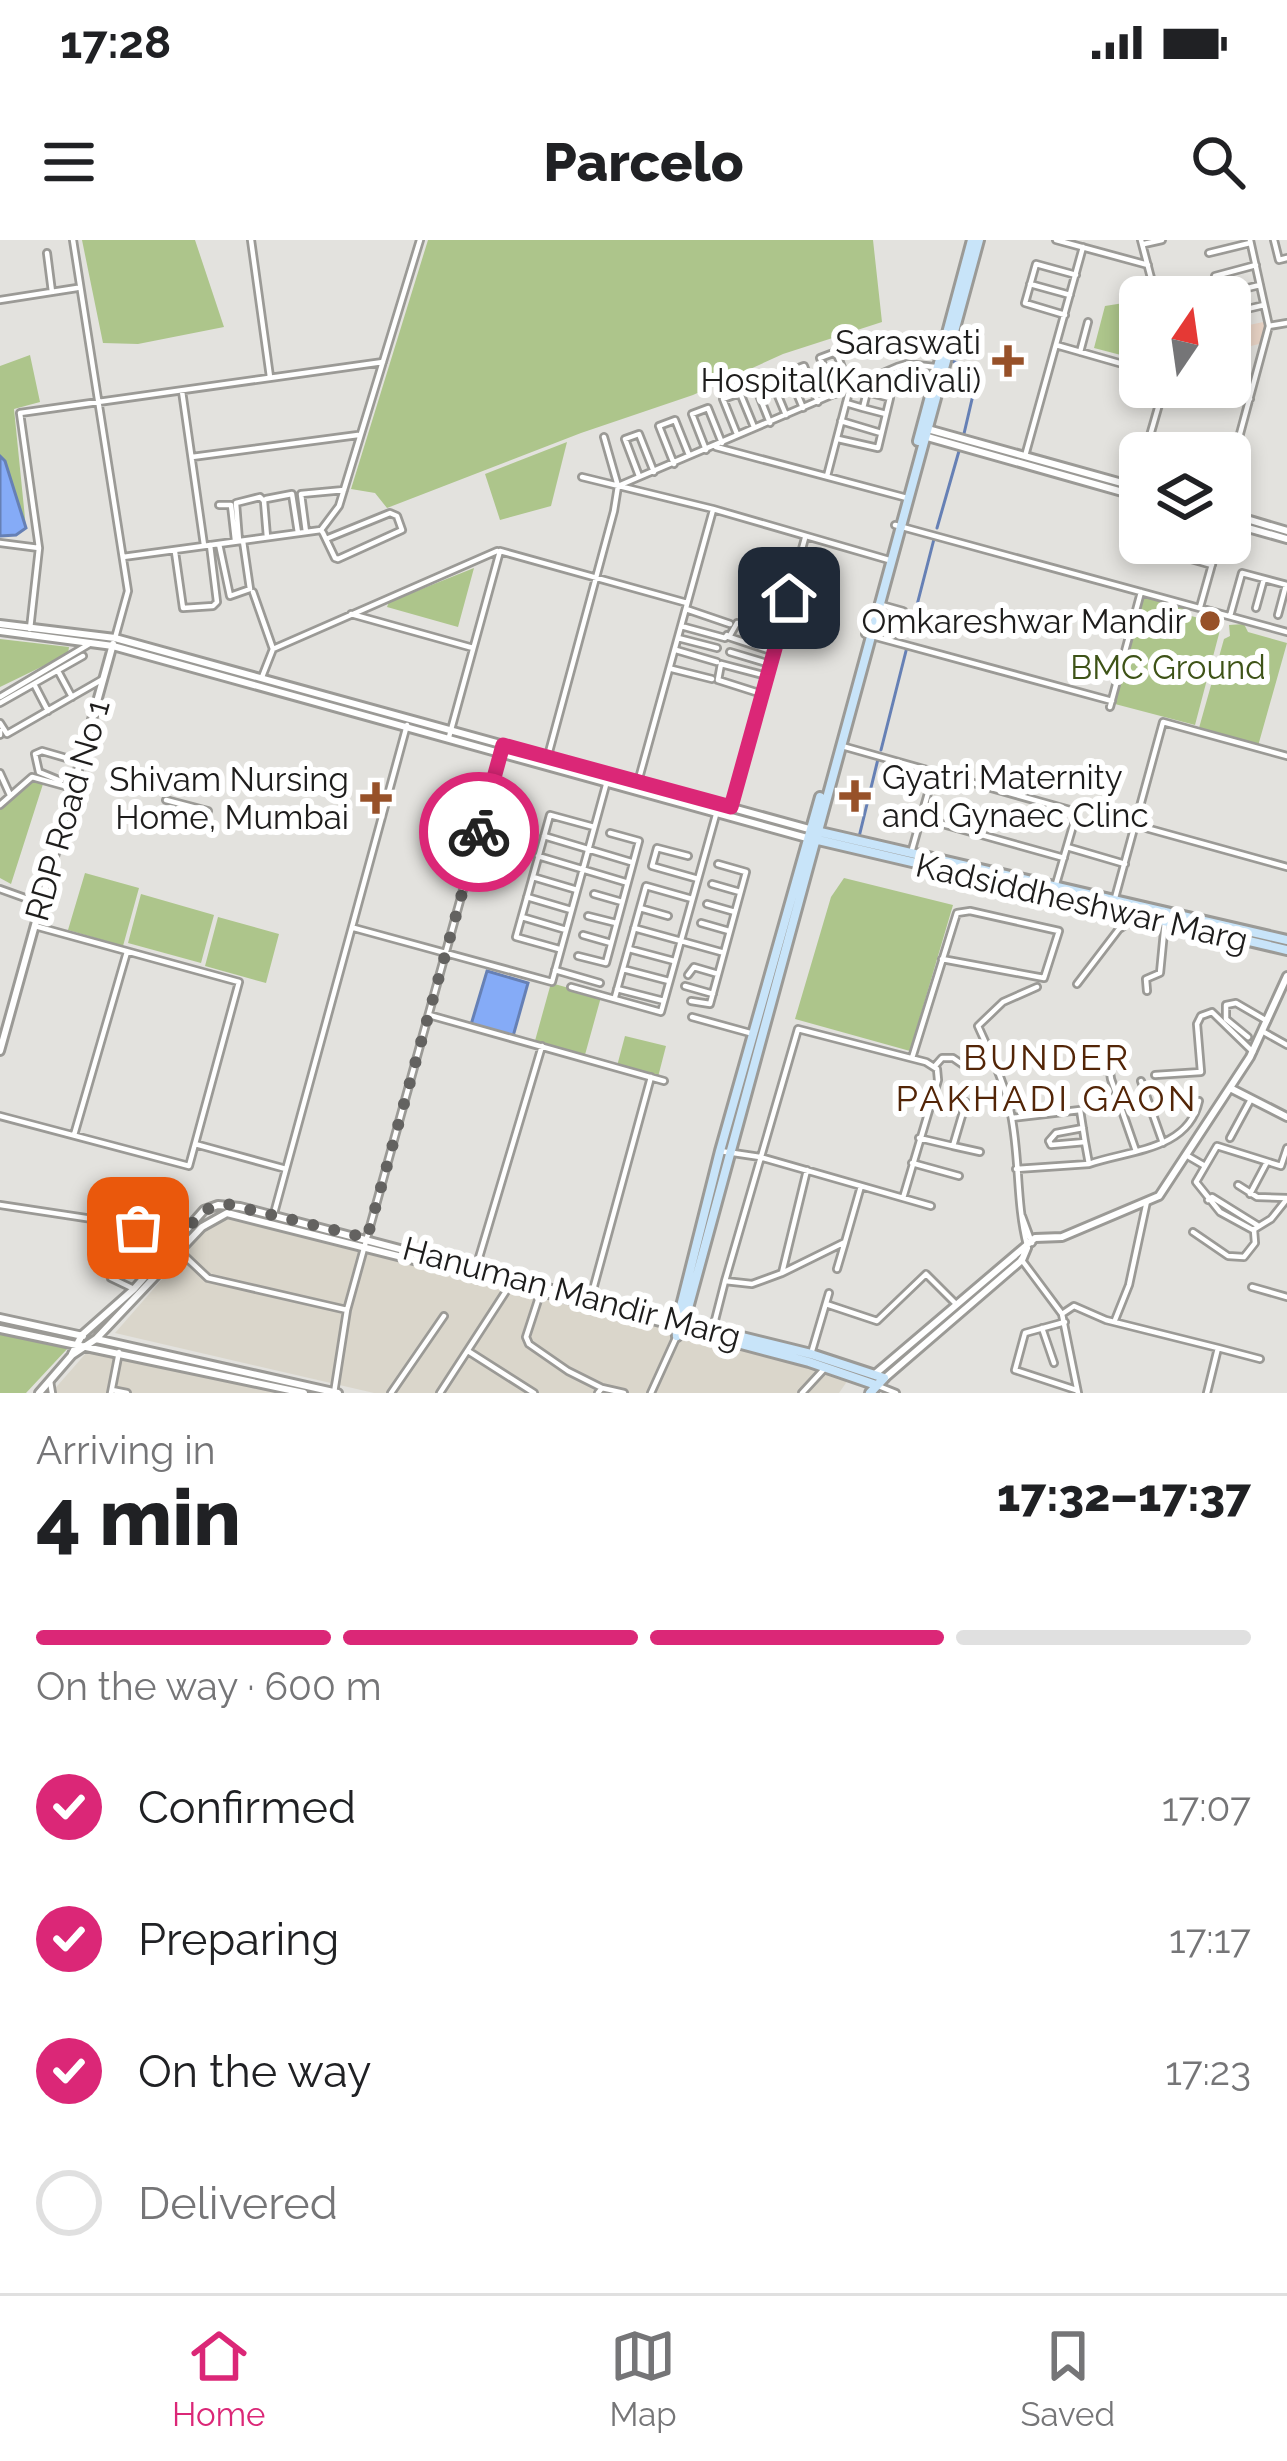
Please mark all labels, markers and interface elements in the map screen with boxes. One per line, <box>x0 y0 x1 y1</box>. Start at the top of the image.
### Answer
text: 17:28 <box>60 16 171 69</box>
icon: menu <box>36 129 102 195</box>
icon: search <box>1185 129 1251 195</box>
text: Parcelo <box>543 130 744 194</box>
north arrow <box>1119 276 1251 408</box>
map controls <box>1119 276 1251 564</box>
place label: Saraswati Hospital(Kandivali) <box>701 323 981 400</box>
marker: Saraswati Hospital(Kandivali) <box>992 345 1024 377</box>
button: layers <box>1119 432 1251 564</box>
pin <box>738 547 840 649</box>
icon: home <box>756 565 822 631</box>
place label: Omkareshwar Mandir <box>861 602 1186 641</box>
marker: Omkareshwar Mandir <box>1197 608 1223 634</box>
park label: BMC Ground <box>1070 648 1266 687</box>
street label: RDP Road No 1 <box>17 695 118 925</box>
place label: Gyatri Maternity and Gynaec Clinc <box>882 758 1149 835</box>
place label: Shivam Nursing Home, Mumbai <box>109 760 349 837</box>
courier <box>419 772 539 892</box>
marker: Gyatri Maternity and Gynaec Clinc <box>839 780 871 812</box>
marker: Shivam Nursing Home, Mumbai <box>360 782 392 814</box>
icon: bike <box>446 799 512 865</box>
street label: Kadsiddheshwar Marg <box>912 845 1252 960</box>
district label: BUNDER PAKHADI GAON <box>896 1036 1198 1119</box>
pin <box>87 1177 189 1279</box>
icon: bag <box>105 1195 171 1261</box>
street label: Hanuman Mandir Marg <box>399 1229 745 1356</box>
text: Arriving in <box>36 1427 216 1473</box>
text: 17:32–17:37 <box>997 1469 1251 1522</box>
text: 4 min <box>36 1472 241 1563</box>
text: On the way · 600 m <box>36 1663 382 1709</box>
icon: check <box>36 1774 102 1840</box>
text: Confirmed <box>138 1781 356 1834</box>
text: 17:07 <box>1162 1784 1251 1830</box>
icon: check <box>36 1906 102 1972</box>
text: Preparing <box>138 1913 339 1966</box>
text: 17:17 <box>1169 1916 1251 1962</box>
icon: check <box>36 2038 102 2104</box>
text: On the way <box>138 2045 372 2098</box>
text: 17:23 <box>1165 2048 1251 2094</box>
text: Delivered <box>138 2177 338 2230</box>
tab: Home <box>172 2323 265 2434</box>
tab: Map <box>609 2323 677 2434</box>
tab: Saved <box>1021 2323 1115 2434</box>

